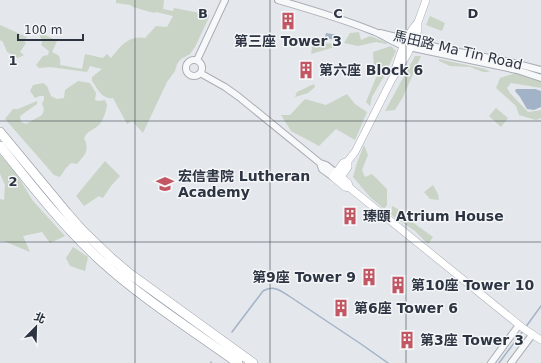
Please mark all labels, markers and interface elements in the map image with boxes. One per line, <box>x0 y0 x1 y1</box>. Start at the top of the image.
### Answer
text: B <box>198 6 208 21</box>
text: C <box>333 6 343 21</box>
text: D <box>468 6 479 21</box>
building icon: 第三座 Tower 3 <box>278 11 298 31</box>
scale bar <box>18 16 83 42</box>
text: 100 m <box>24 23 62 37</box>
street label: 馬田路 Ma Tin Road <box>392 27 524 73</box>
place label: 第三座 Tower 3 <box>234 33 342 49</box>
text: 1 <box>8 53 18 68</box>
building icon: 第六座 Block 6 <box>296 60 316 80</box>
place label: 第六座 Block 6 <box>319 62 423 78</box>
place label: 宏信書院 Lutheran Academy <box>178 168 310 200</box>
text: 2 <box>8 174 18 189</box>
school or university icon: 宏信書院 Lutheran Academy <box>155 174 175 194</box>
building icon: 瑧頤 Atrium House <box>340 206 360 226</box>
place label: 瑧頤 Atrium House <box>363 208 504 224</box>
building icon: 第9座 Tower 9 <box>359 267 379 287</box>
place label: 第9座 Tower 9 <box>252 269 356 285</box>
building icon: 第10座 Tower 10 <box>388 275 408 295</box>
place label: 第10座 Tower 10 <box>411 277 535 293</box>
building icon: 第6座 Tower 6 <box>331 298 351 318</box>
place label: 第6座 Tower 6 <box>354 300 458 316</box>
north arrow <box>16 307 56 347</box>
text: 北 <box>32 310 47 326</box>
building icon: 第3座 Tower 3 <box>397 330 417 350</box>
place label: 第3座 Tower 3 <box>420 332 524 348</box>

